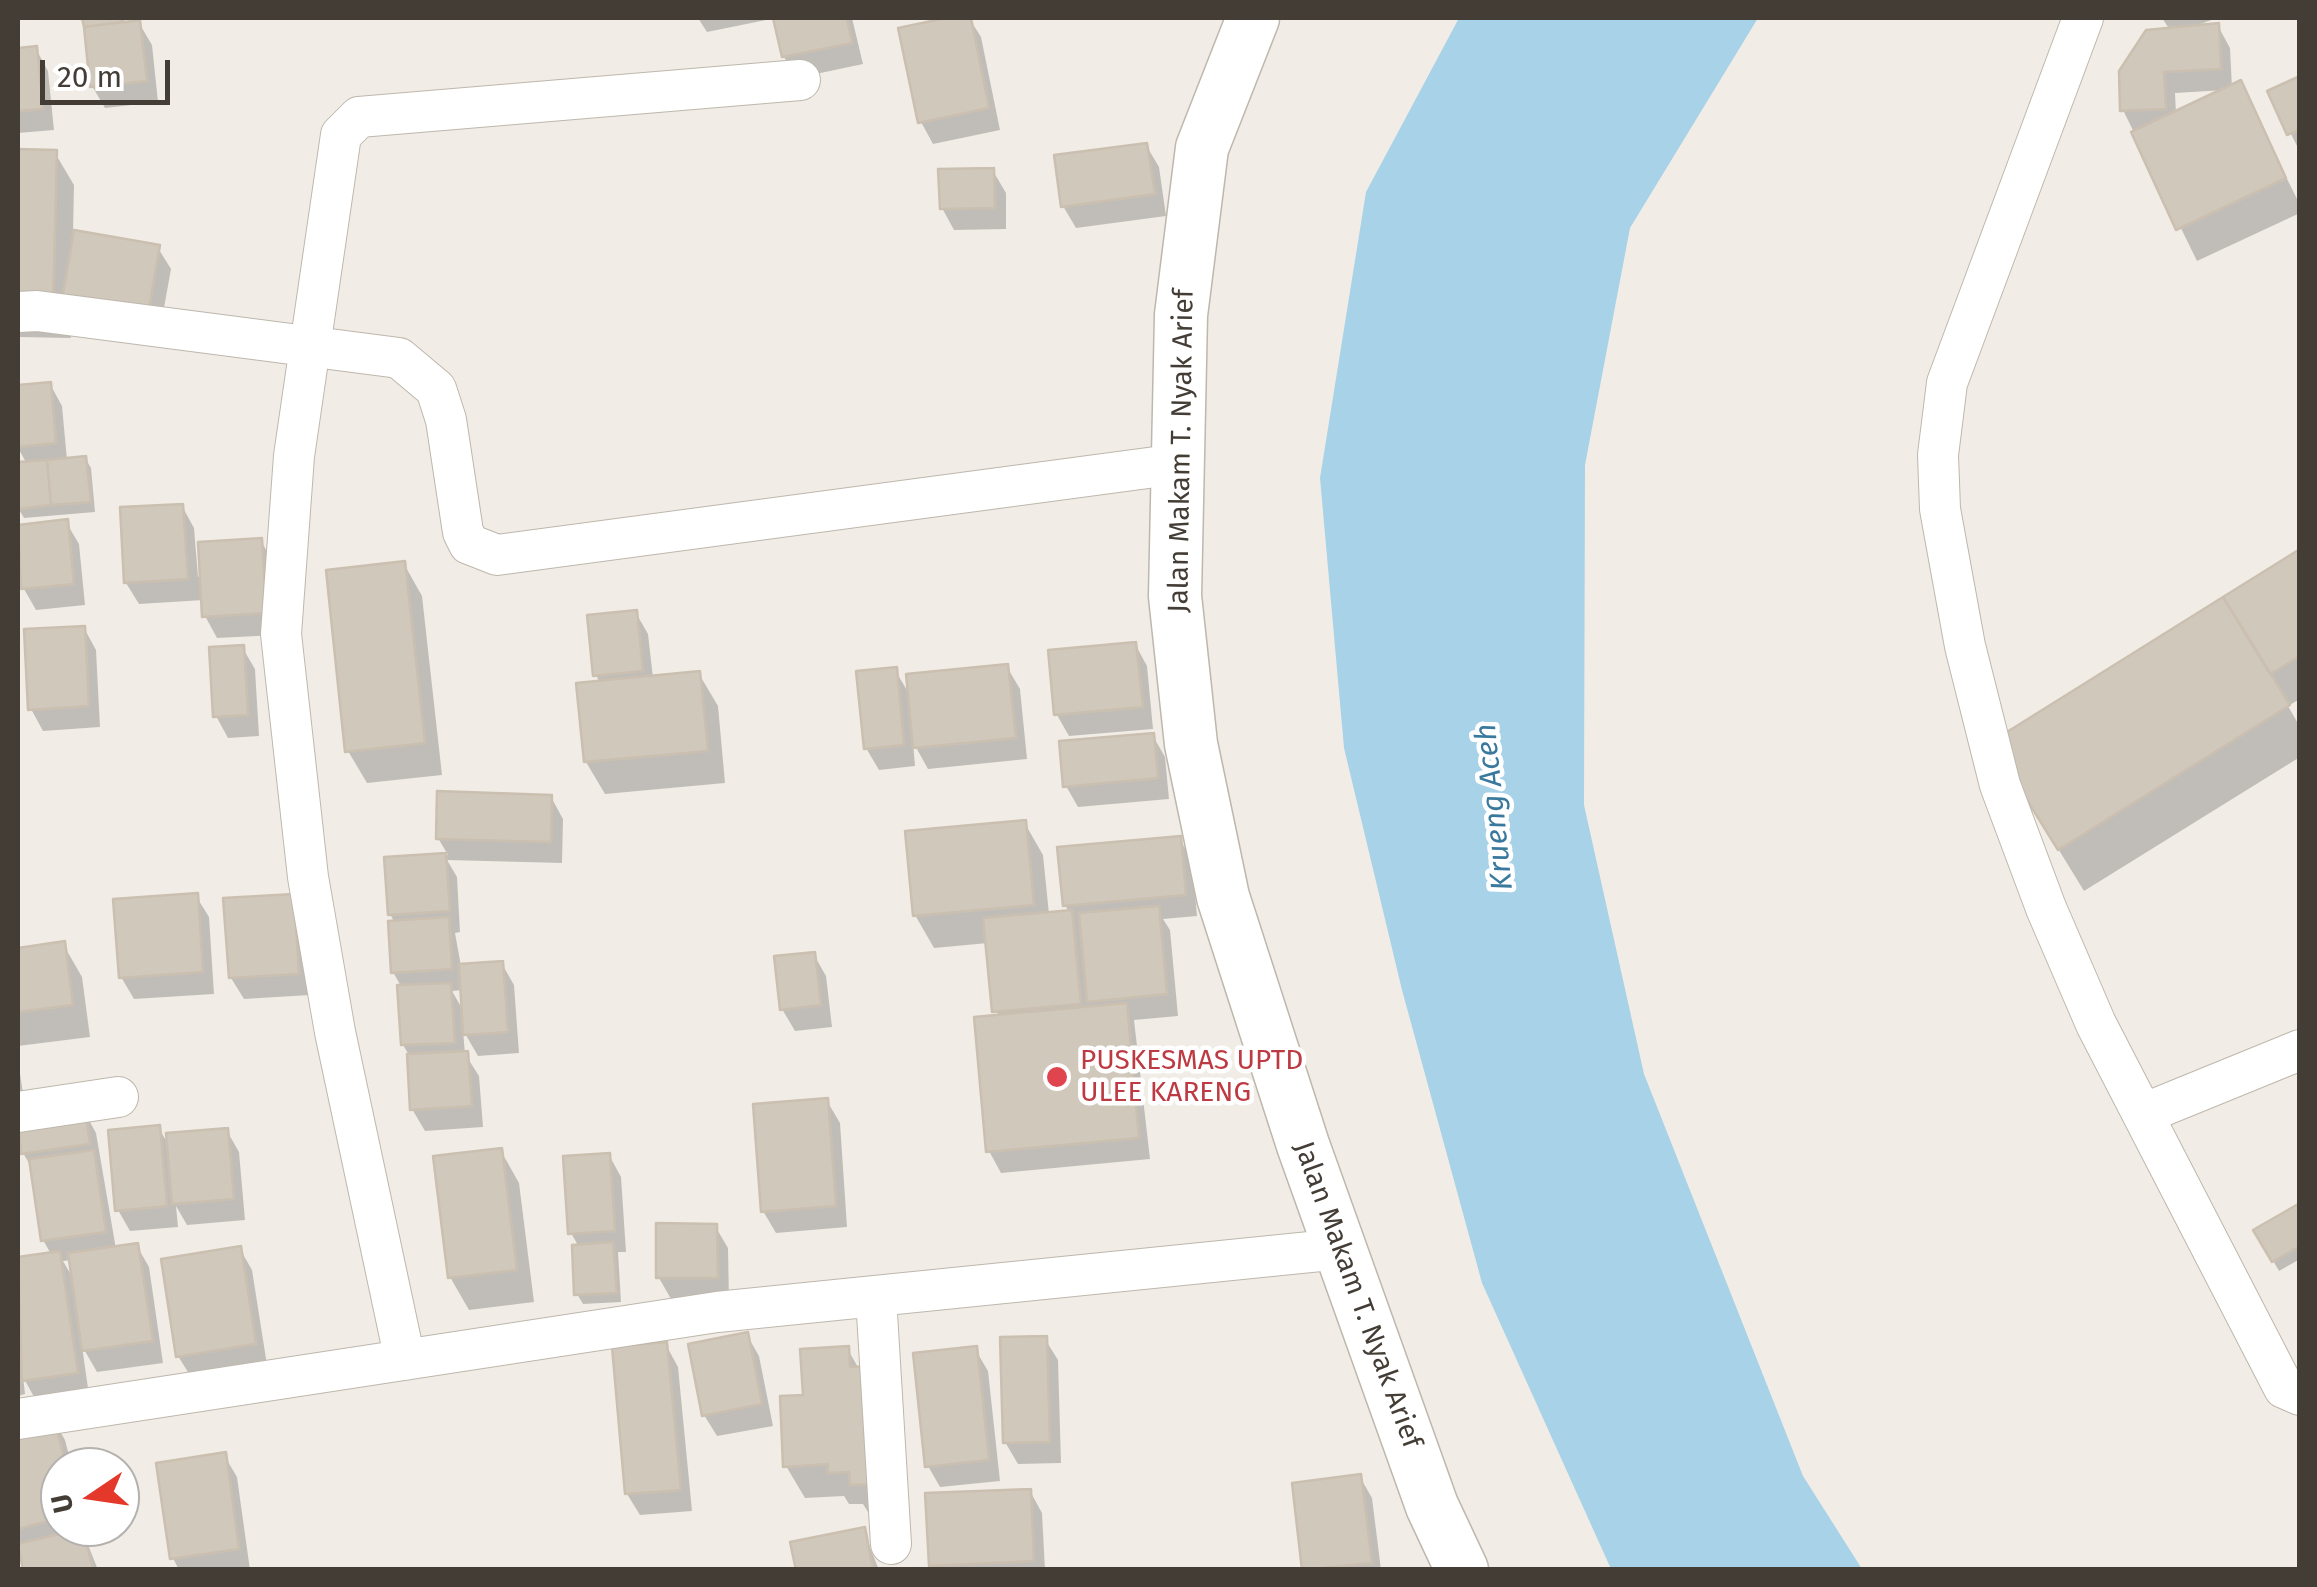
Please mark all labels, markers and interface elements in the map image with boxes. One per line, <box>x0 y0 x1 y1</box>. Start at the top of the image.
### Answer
scale bar <box>45 40 175 102</box>
text: 20 m <box>57 59 122 95</box>
street label: Jalan Makam T. Nyak Arief <box>1162 289 1202 613</box>
water label: Krueng Aceh <box>1468 722 1522 892</box>
place label: PUSKESMAS UPTD ULEE KARENG <box>1080 1044 1303 1110</box>
marker: PUSKESMAS UPTD ULEE KARENG <box>1044 1064 1070 1090</box>
street label: Jalan Makam T. Nyak Arief <box>1286 1137 1428 1453</box>
north arrow <box>40 1447 140 1547</box>
text: U <box>44 1491 80 1516</box>

